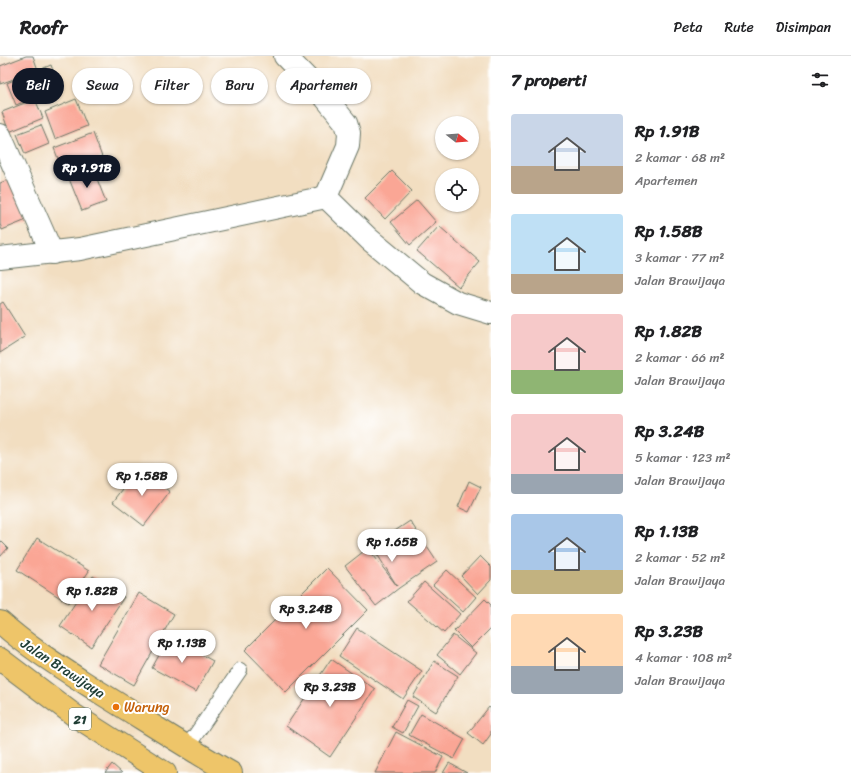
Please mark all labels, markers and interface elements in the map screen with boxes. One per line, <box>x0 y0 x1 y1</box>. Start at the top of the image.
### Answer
text: Roofr <box>20 11 67 44</box>
text: Peta <box>674 15 702 40</box>
text: Rute <box>724 15 754 40</box>
text: Disimpan <box>776 15 831 40</box>
text: 7 properti <box>511 65 587 95</box>
chip: Beli <box>12 68 64 104</box>
chip: Sewa <box>72 68 133 104</box>
chip: Filter <box>141 68 203 104</box>
chip: Baru <box>211 68 268 104</box>
chip: Apartemen <box>276 68 371 104</box>
icon: filters <box>809 69 831 91</box>
north arrow <box>435 116 479 160</box>
map controls <box>435 116 479 212</box>
text: Rp 1.91B <box>635 116 700 146</box>
icon: home <box>543 130 591 178</box>
text: 2 kamar · 68 m² <box>635 146 725 169</box>
pin: Rp 1.91B <box>46 155 128 189</box>
text: Rp 1.91B <box>62 156 112 179</box>
button: locate <box>435 168 479 212</box>
text: Apartemen <box>635 169 697 192</box>
text: Rp 1.58B <box>635 216 703 246</box>
icon: home <box>543 230 591 278</box>
text: 3 kamar · 77 m² <box>635 246 724 269</box>
text: Jalan Brawijaya <box>635 269 725 292</box>
text: Rp 1.82B <box>635 316 702 346</box>
icon: home <box>543 330 591 378</box>
text: 2 kamar · 66 m² <box>635 346 725 369</box>
text: Jalan Brawijaya <box>635 369 725 392</box>
text: Rp 3.24B <box>635 416 704 446</box>
icon: home <box>543 430 591 478</box>
text: 5 kamar · 123 m² <box>635 446 731 469</box>
pin: Rp 1.58B <box>101 463 183 497</box>
text: Rp 1.58B <box>116 464 168 487</box>
text: Jalan Brawijaya <box>635 469 725 492</box>
text: Rp 1.13B <box>635 516 699 546</box>
pin: Rp 1.65B <box>351 529 433 563</box>
text: Rp 1.65B <box>366 530 418 553</box>
icon: home <box>543 530 591 578</box>
text: 2 kamar · 52 m² <box>635 546 725 569</box>
text: Jalan Brawijaya <box>635 569 725 592</box>
pin: Rp 1.82B <box>51 578 133 612</box>
text: Rp 1.82B <box>66 579 118 602</box>
pin: Rp 3.24B <box>265 596 347 630</box>
text: Rp 3.24B <box>279 597 333 620</box>
text: Rp 3.23B <box>635 616 703 646</box>
pin: Rp 1.13B <box>141 630 223 664</box>
icon: home <box>543 630 591 678</box>
street label: Jalan Brawijaya <box>14 631 110 705</box>
text: Rp 1.13B <box>158 631 206 654</box>
text: 4 kamar · 108 m² <box>635 646 732 669</box>
text: Jalan Brawijaya <box>635 669 725 692</box>
pin: Rp 3.23B <box>289 674 371 708</box>
text: Rp 3.23B <box>304 675 356 698</box>
place label: Warung <box>124 695 170 720</box>
marker: Warung <box>111 702 121 712</box>
road number: 21 <box>69 708 91 730</box>

